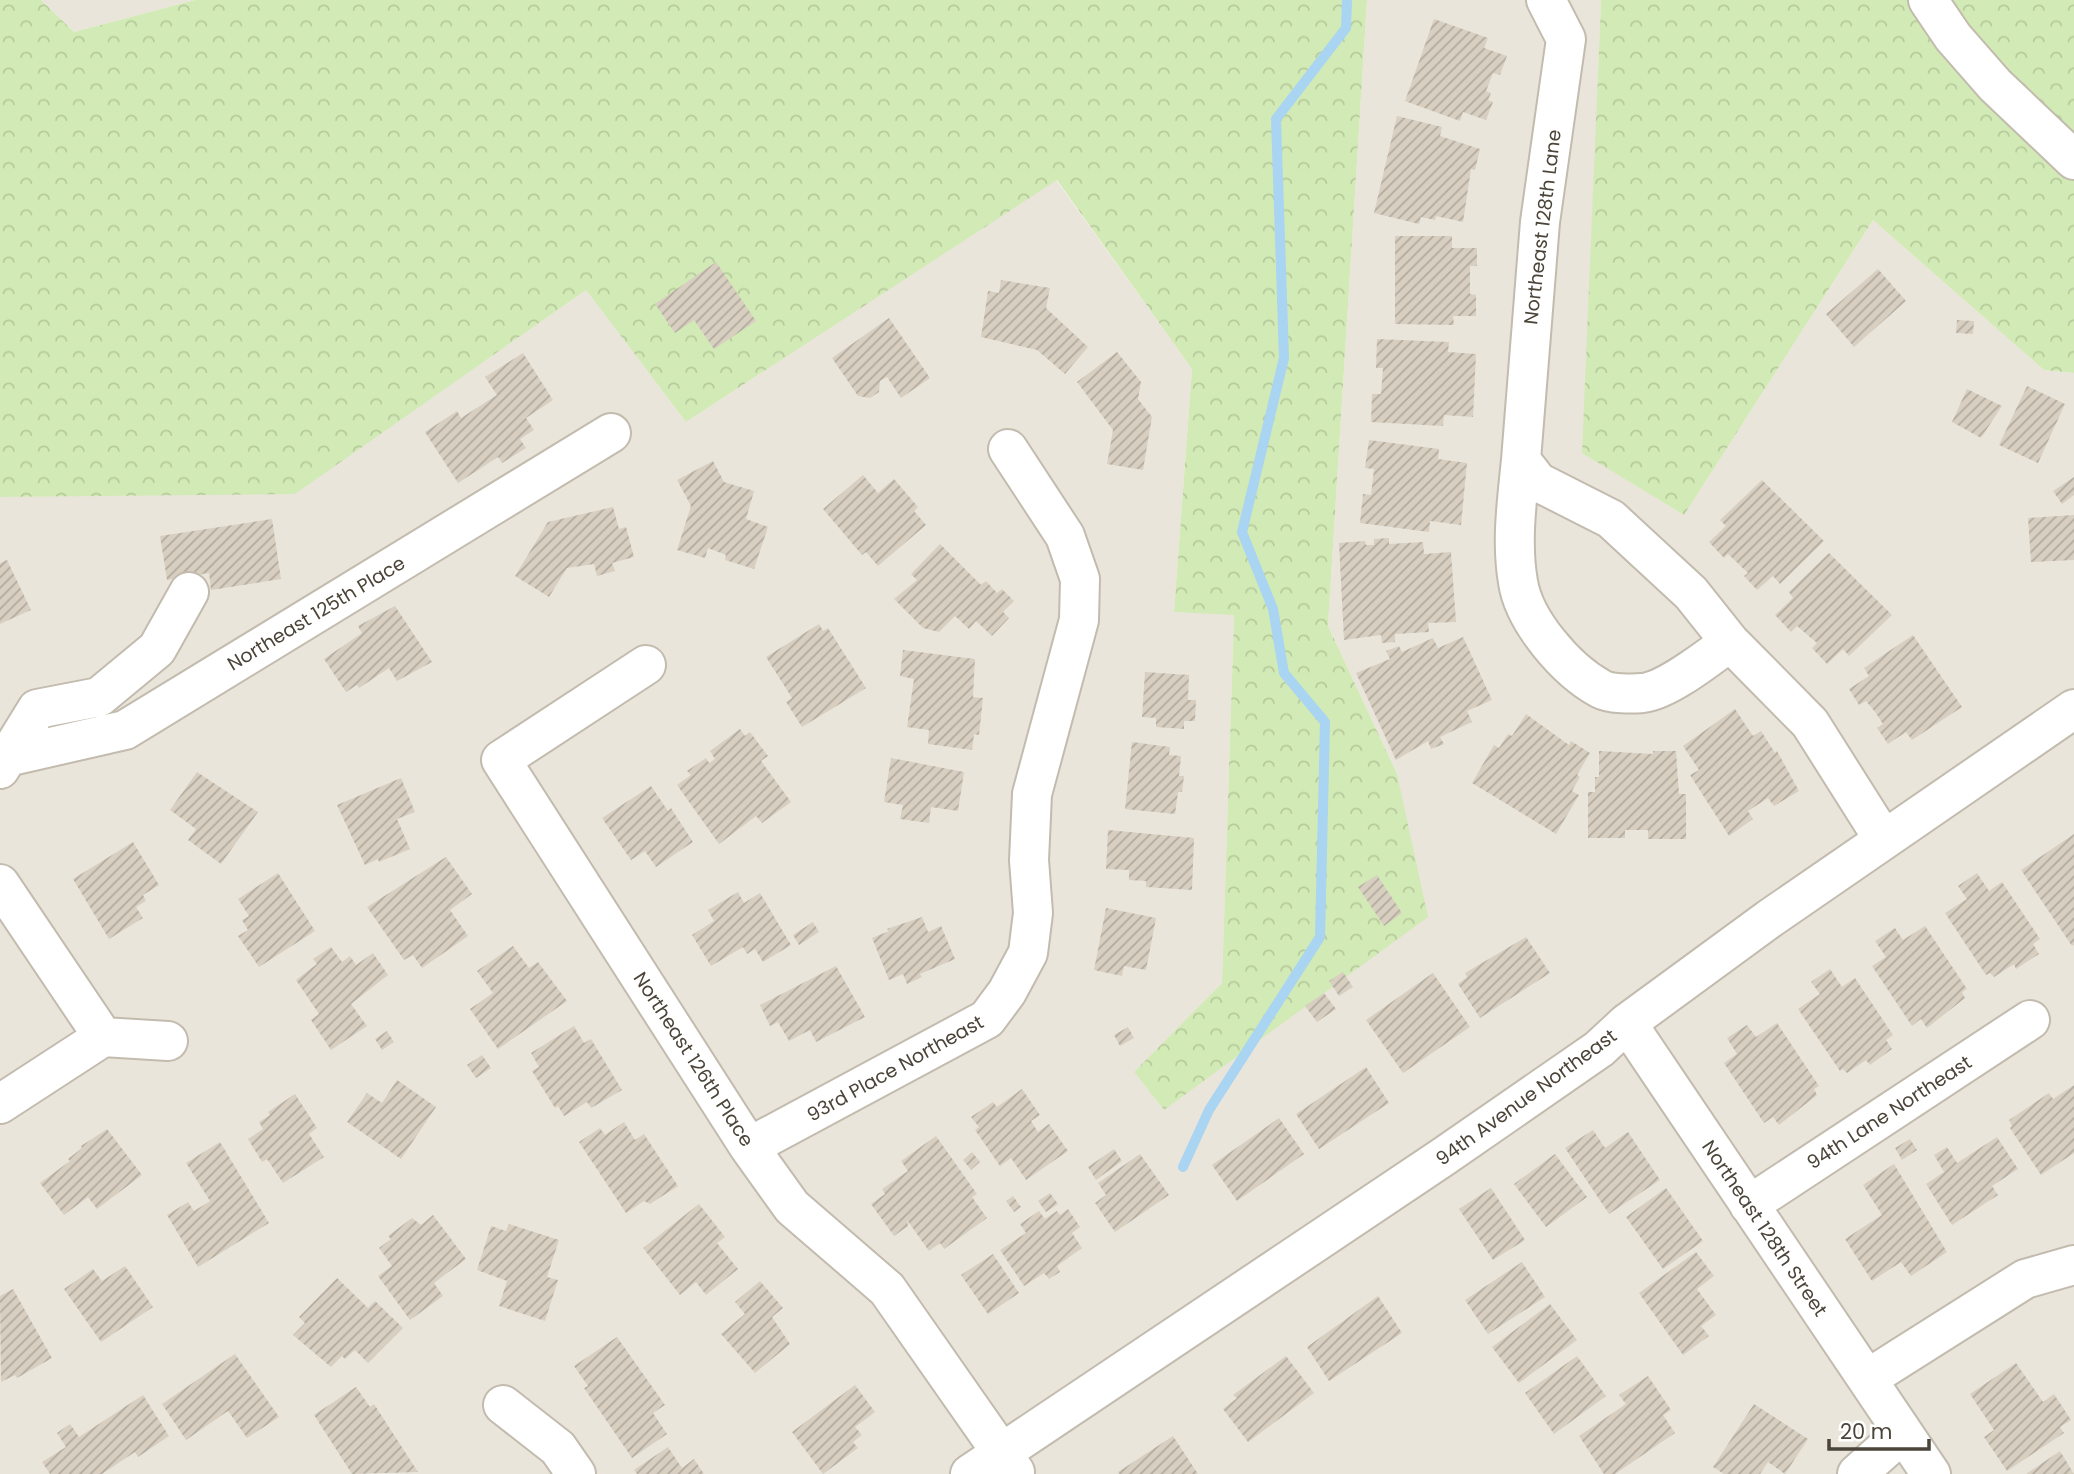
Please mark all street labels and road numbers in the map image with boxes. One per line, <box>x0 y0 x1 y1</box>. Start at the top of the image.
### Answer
street label: Northeast 128th Lane <box>1517 128 1568 326</box>
street label: Northeast 125th Place <box>222 550 410 677</box>
street label: Northeast 126th Place <box>627 967 760 1152</box>
street label: 93rd Place Northeast <box>802 1009 989 1128</box>
street label: 94th Avenue Northeast <box>1430 1022 1622 1172</box>
street label: 94th Lane Northeast <box>1802 1049 1977 1176</box>
street label: Northeast 128th Street <box>1696 1135 1834 1322</box>

